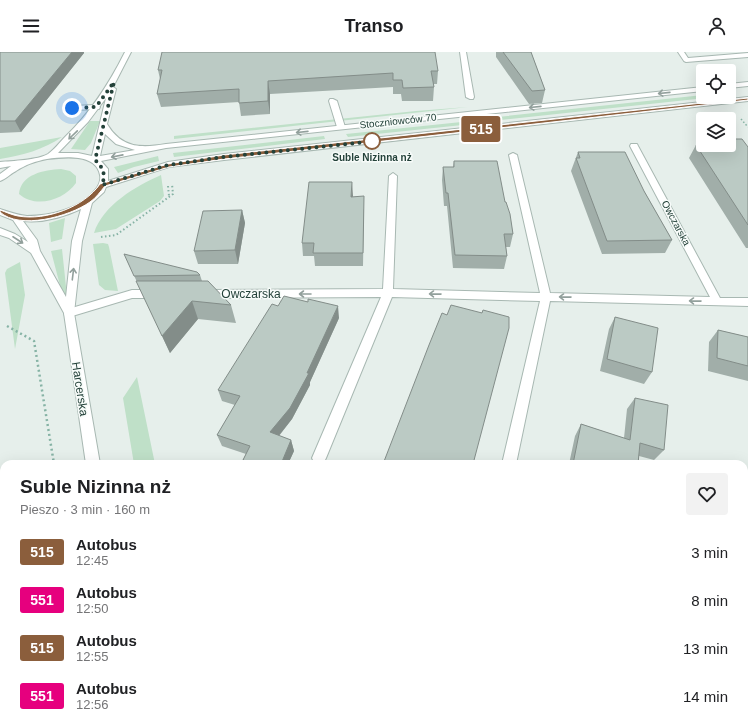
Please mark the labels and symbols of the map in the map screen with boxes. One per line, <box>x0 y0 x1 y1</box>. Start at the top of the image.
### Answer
one-way arrow <box>658 90 671 97</box>
your location <box>62 98 82 118</box>
one-way arrow <box>529 103 542 111</box>
street label: Stoczniowców 70 <box>359 111 437 131</box>
line badge: 515 <box>458 116 504 142</box>
one-way arrow <box>296 128 309 135</box>
one-way arrow <box>68 130 78 140</box>
marker: Suble Nizinna nż <box>363 132 381 150</box>
place label: Suble Nizinna nż <box>332 152 412 163</box>
one-way arrow <box>110 153 123 161</box>
street label: Owczarska <box>660 199 693 248</box>
one-way arrow <box>12 236 23 244</box>
one-way arrow <box>69 268 77 281</box>
street label: Owczarska <box>221 287 281 301</box>
one-way arrow <box>299 290 312 297</box>
one-way arrow <box>429 290 442 298</box>
one-way arrow <box>559 294 572 301</box>
one-way arrow <box>689 297 702 304</box>
street label: Harcerska <box>69 361 91 417</box>

